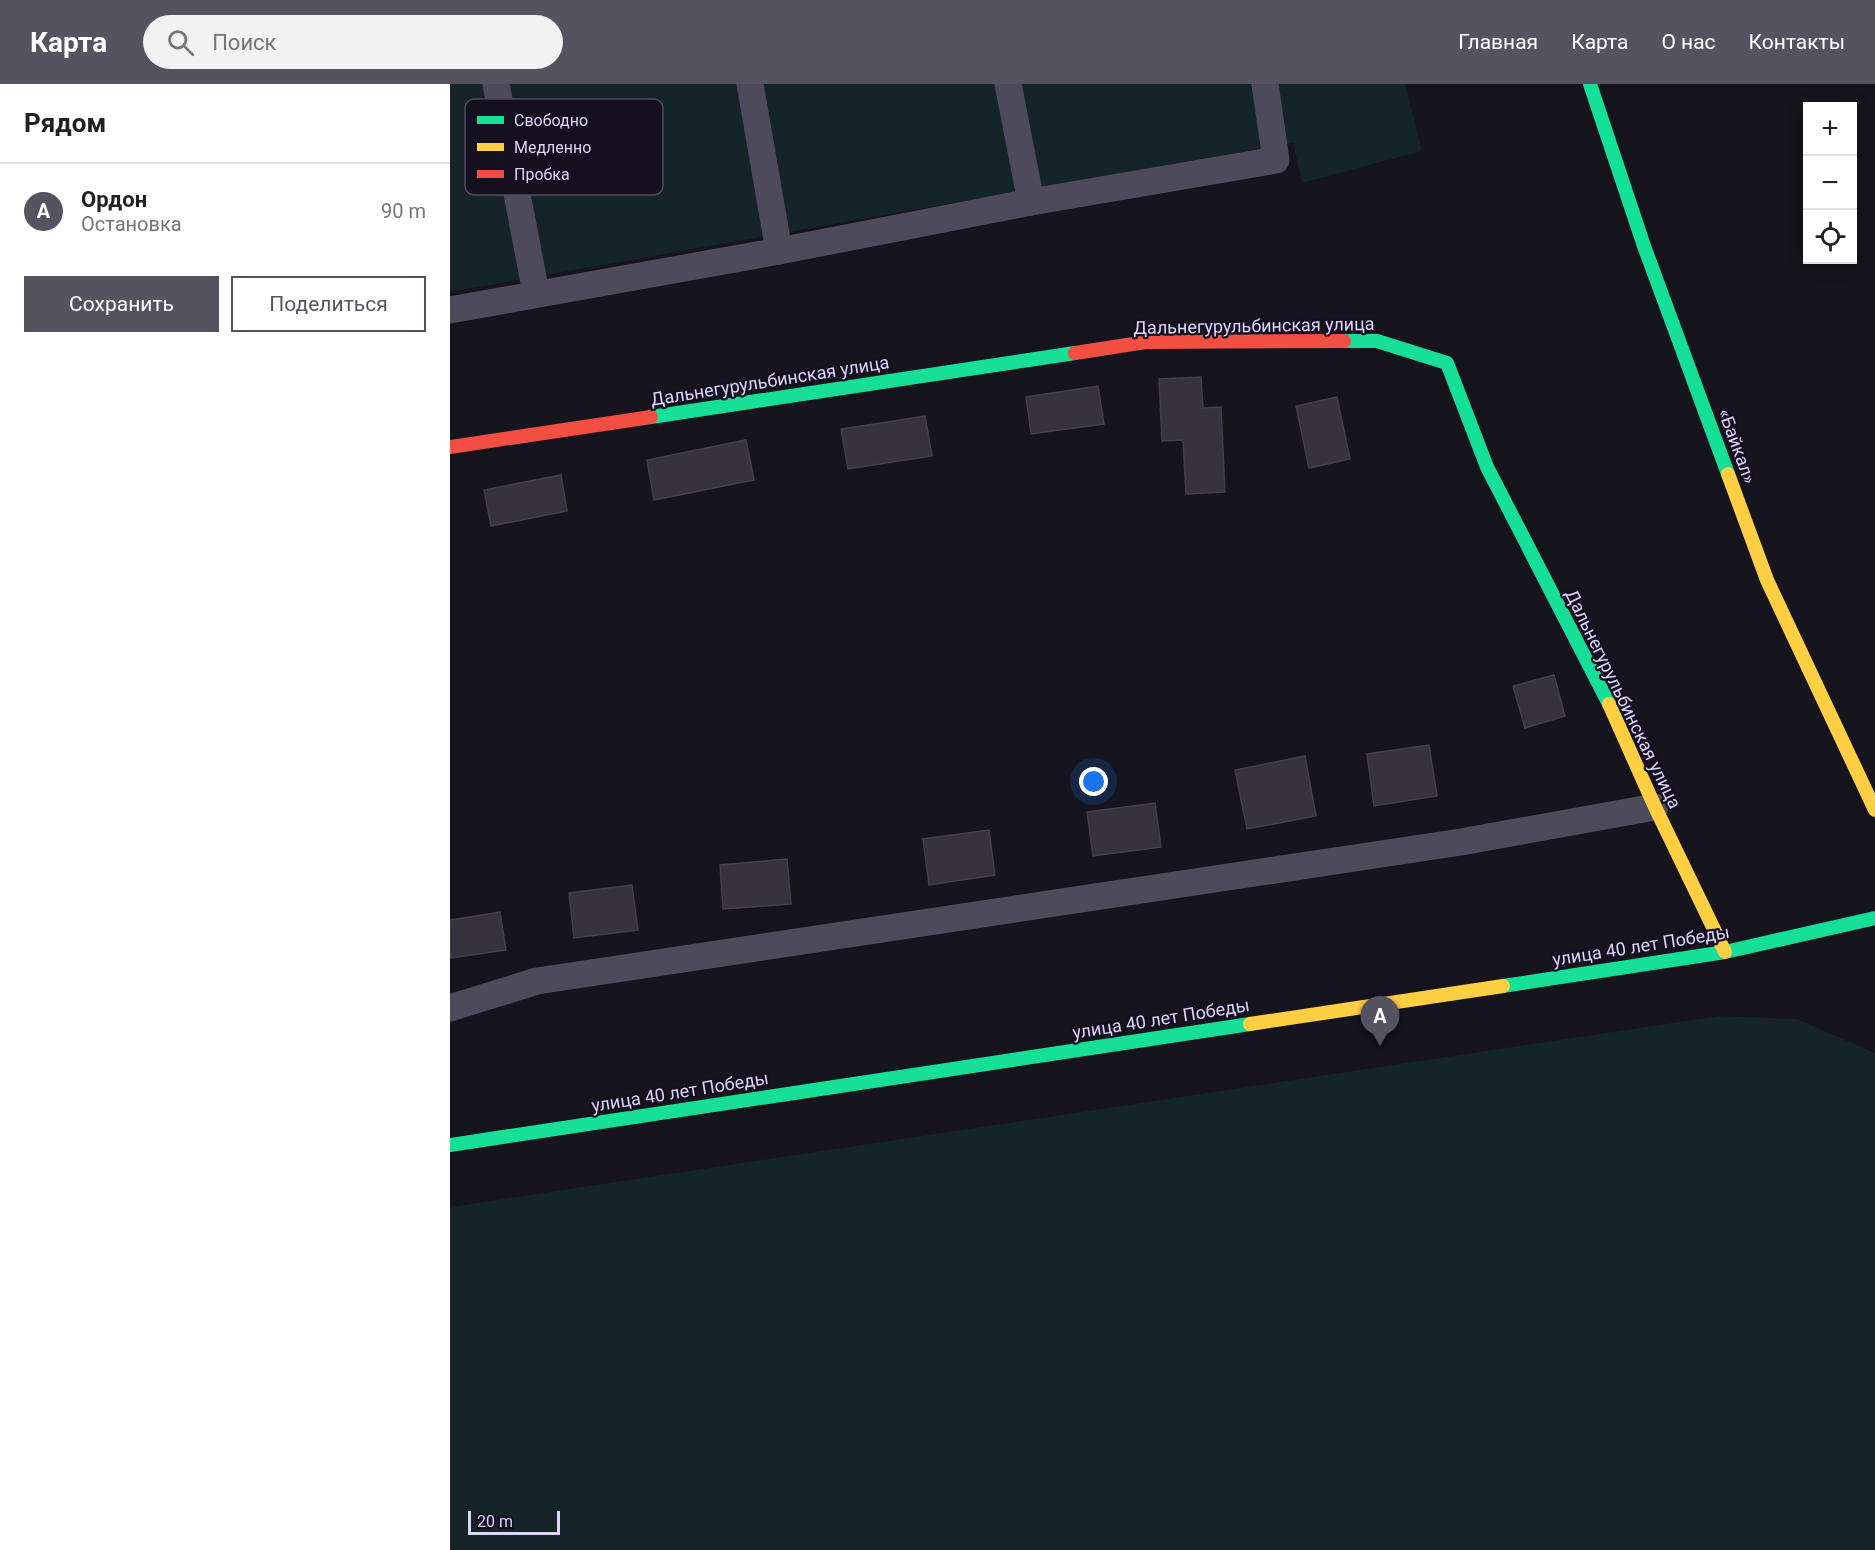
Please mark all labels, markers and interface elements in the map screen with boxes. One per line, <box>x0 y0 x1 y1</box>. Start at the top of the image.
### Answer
search box <box>143 15 563 69</box>
text: Карта <box>30 26 107 59</box>
icon: search <box>164 26 197 59</box>
text: Поиск <box>212 30 277 55</box>
text: Главная <box>1458 30 1538 54</box>
text: Карта <box>1571 30 1628 54</box>
text: О нас <box>1661 30 1716 54</box>
text: Контакты <box>1749 30 1845 54</box>
legend <box>465 99 663 195</box>
map controls <box>1803 102 1857 264</box>
button: + <box>1803 102 1857 156</box>
text: Рядом <box>24 108 106 138</box>
text: Свободно <box>514 111 588 130</box>
text: Медленно <box>514 138 591 157</box>
button: − <box>1803 156 1857 210</box>
text: Пробка <box>514 165 570 184</box>
text: Ордон <box>81 187 147 212</box>
text: A <box>37 199 50 223</box>
text: 90 m <box>381 199 426 223</box>
button: locate <box>1803 210 1857 264</box>
text: Остановка <box>81 212 182 236</box>
button: Сохранить <box>24 276 219 332</box>
button: Поделиться <box>231 276 426 332</box>
street label: Дальнегурульбинская улица <box>1133 313 1375 338</box>
street label: Дальнегурульбинская улица <box>649 351 891 410</box>
street label: «Байкал» <box>1714 405 1761 486</box>
street label: Дальнегурульбинская улица <box>1561 586 1686 812</box>
your location <box>1079 767 1108 796</box>
street label: улица 40 лет Победы <box>1551 921 1731 970</box>
street label: улица 40 лет Победы <box>1071 994 1251 1043</box>
pin: A <box>1360 996 1400 1046</box>
street label: улица 40 лет Победы <box>590 1067 770 1116</box>
scale bar <box>468 1508 560 1536</box>
text: 20 m <box>477 1512 513 1531</box>

